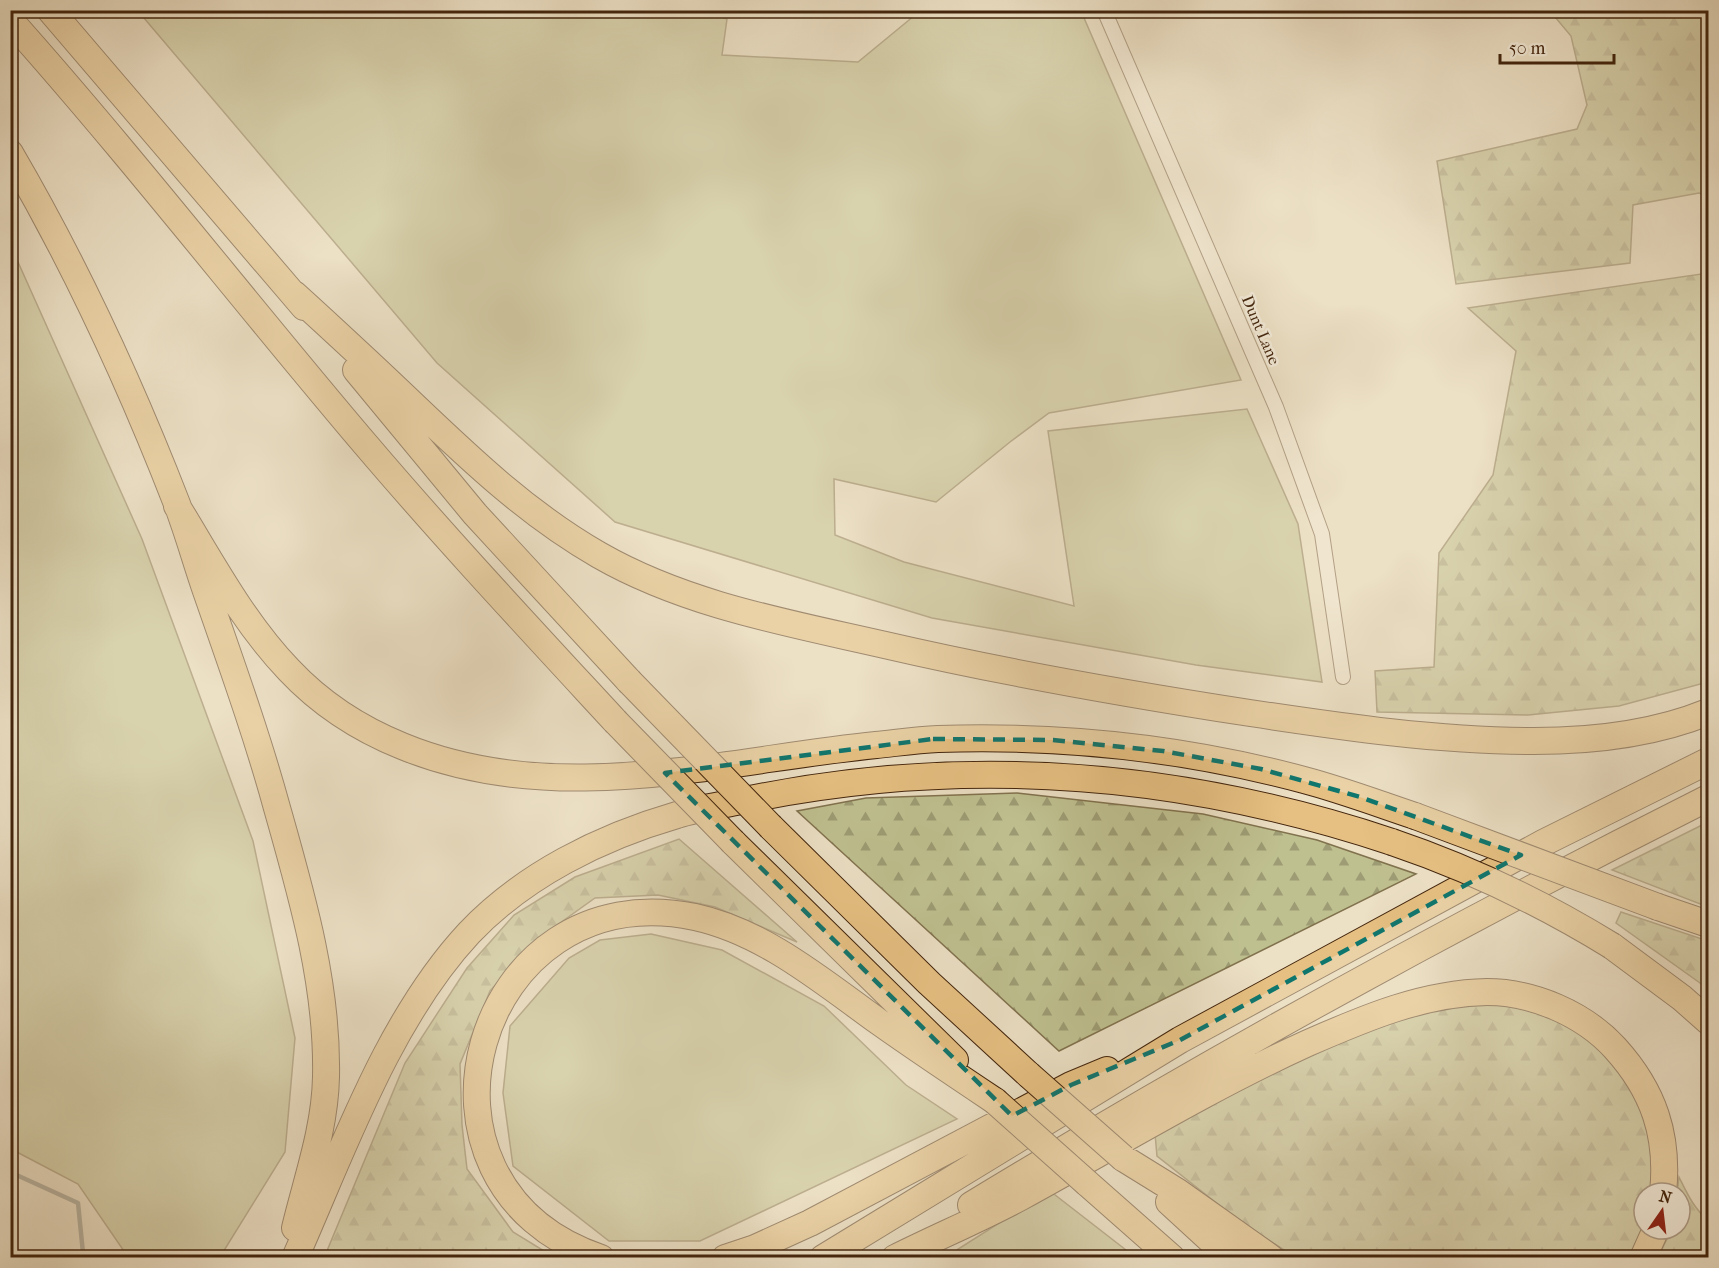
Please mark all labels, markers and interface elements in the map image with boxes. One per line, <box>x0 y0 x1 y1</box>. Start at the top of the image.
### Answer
scale bar <box>1500 27 1614 65</box>
text: 50 m <box>1509 38 1546 59</box>
street label: Dunt Lane <box>1238 292 1284 368</box>
north arrow <box>1632 1181 1692 1241</box>
text: N <box>1657 1186 1675 1208</box>

